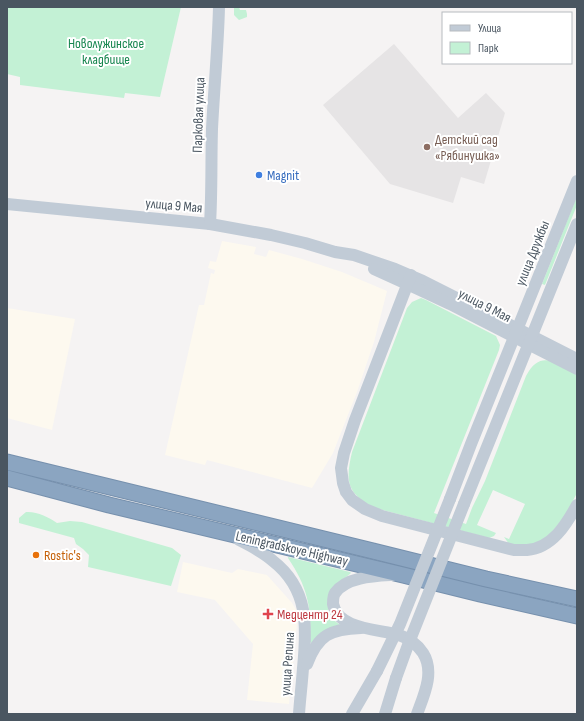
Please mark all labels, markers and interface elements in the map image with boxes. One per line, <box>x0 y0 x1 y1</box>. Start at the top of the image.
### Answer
legend <box>442 12 572 64</box>
text: Улица <box>478 21 502 36</box>
park label: Новолужинское кладбище <box>68 35 144 68</box>
text: Парк <box>478 41 499 56</box>
street label: Парковая улица <box>189 77 208 153</box>
place label: Детский сад «Рябинушка» <box>435 131 500 164</box>
marker: Детский сад «Рябинушка» <box>422 142 432 152</box>
place label: Magnit <box>267 167 299 184</box>
marker: Magnit <box>254 170 264 180</box>
street label: улица 9 Мая <box>145 195 203 216</box>
street label: улица Дружбы <box>512 218 553 288</box>
street label: улица 9 Мая <box>455 285 514 326</box>
street label: Leningradskoye Highway <box>234 527 350 570</box>
place label: Rostic's <box>44 547 81 564</box>
marker: Rostic's <box>31 550 41 560</box>
place label: Медцентр 24 <box>277 606 343 623</box>
marker: Медцентр 24 <box>262 608 274 620</box>
street label: улица Репина <box>277 631 298 697</box>

